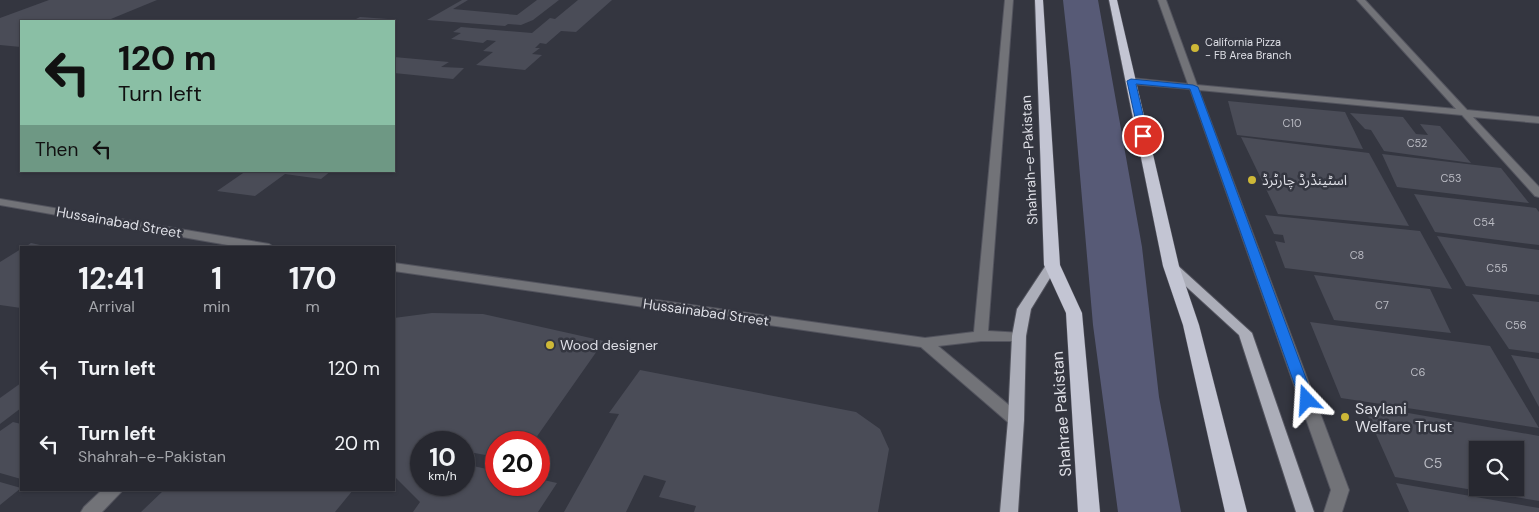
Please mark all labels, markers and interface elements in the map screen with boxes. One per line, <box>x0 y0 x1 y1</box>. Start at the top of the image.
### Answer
text: 120 m <box>118 35 217 81</box>
place label: California Pizza - FB Area Branch <box>1205 35 1291 62</box>
icon: left <box>35 40 100 105</box>
marker: California Pizza - FB Area Branch <box>1189 42 1201 54</box>
text: Turn left <box>118 79 202 108</box>
street label: Shahrah-e-Pakistan <box>1017 95 1041 225</box>
pin <box>1122 115 1164 157</box>
house number: C10 <box>1283 116 1301 130</box>
icon: arrive <box>1129 122 1157 150</box>
icon: left <box>88 135 116 163</box>
house number: C52 <box>1407 136 1427 150</box>
text: Then <box>35 137 78 162</box>
place label: اسٹینڈرڈ چارٹرڈ <box>1262 171 1347 190</box>
house number: C53 <box>1440 171 1462 185</box>
marker: اسٹینڈرڈ چارٹرڈ <box>1246 174 1258 186</box>
street label: Hussainabad Street <box>55 202 183 242</box>
house number: C54 <box>1473 215 1495 229</box>
house number: C8 <box>1350 248 1364 262</box>
text: 12:41 <box>78 259 145 298</box>
text: 1 <box>211 259 222 298</box>
text: 170 <box>289 259 337 298</box>
house number: C55 <box>1486 261 1508 275</box>
street label: Hussainabad Street <box>642 294 770 330</box>
text: Arrival <box>88 296 135 317</box>
text: min <box>203 296 230 317</box>
text: m <box>306 296 320 317</box>
house number: C7 <box>1375 298 1389 312</box>
house number: C56 <box>1505 318 1527 332</box>
place label: Wood designer <box>560 336 658 354</box>
marker: Wood designer <box>544 339 556 351</box>
street label: Shahrae Pakistan <box>1047 351 1076 477</box>
icon: left <box>35 355 63 383</box>
text: Turn left <box>78 356 156 381</box>
text: 120 m <box>328 356 380 381</box>
house number: C6 <box>1411 365 1425 379</box>
position arrow <box>1280 373 1332 425</box>
place label: Saylani Welfare Trust <box>1355 398 1452 437</box>
marker: Saylani Welfare Trust <box>1339 411 1351 423</box>
text: Turn left <box>78 421 156 446</box>
icon: left <box>35 430 63 458</box>
text: 20 m <box>334 431 380 456</box>
speed limit sign: 20 <box>485 431 550 496</box>
text: 10 <box>429 441 456 474</box>
map controls <box>1469 441 1524 496</box>
button: search <box>1469 441 1524 496</box>
text: Shahrah-e-Pakistan <box>78 446 226 467</box>
house number: C5 <box>1424 454 1442 472</box>
text: km/h <box>428 468 457 484</box>

